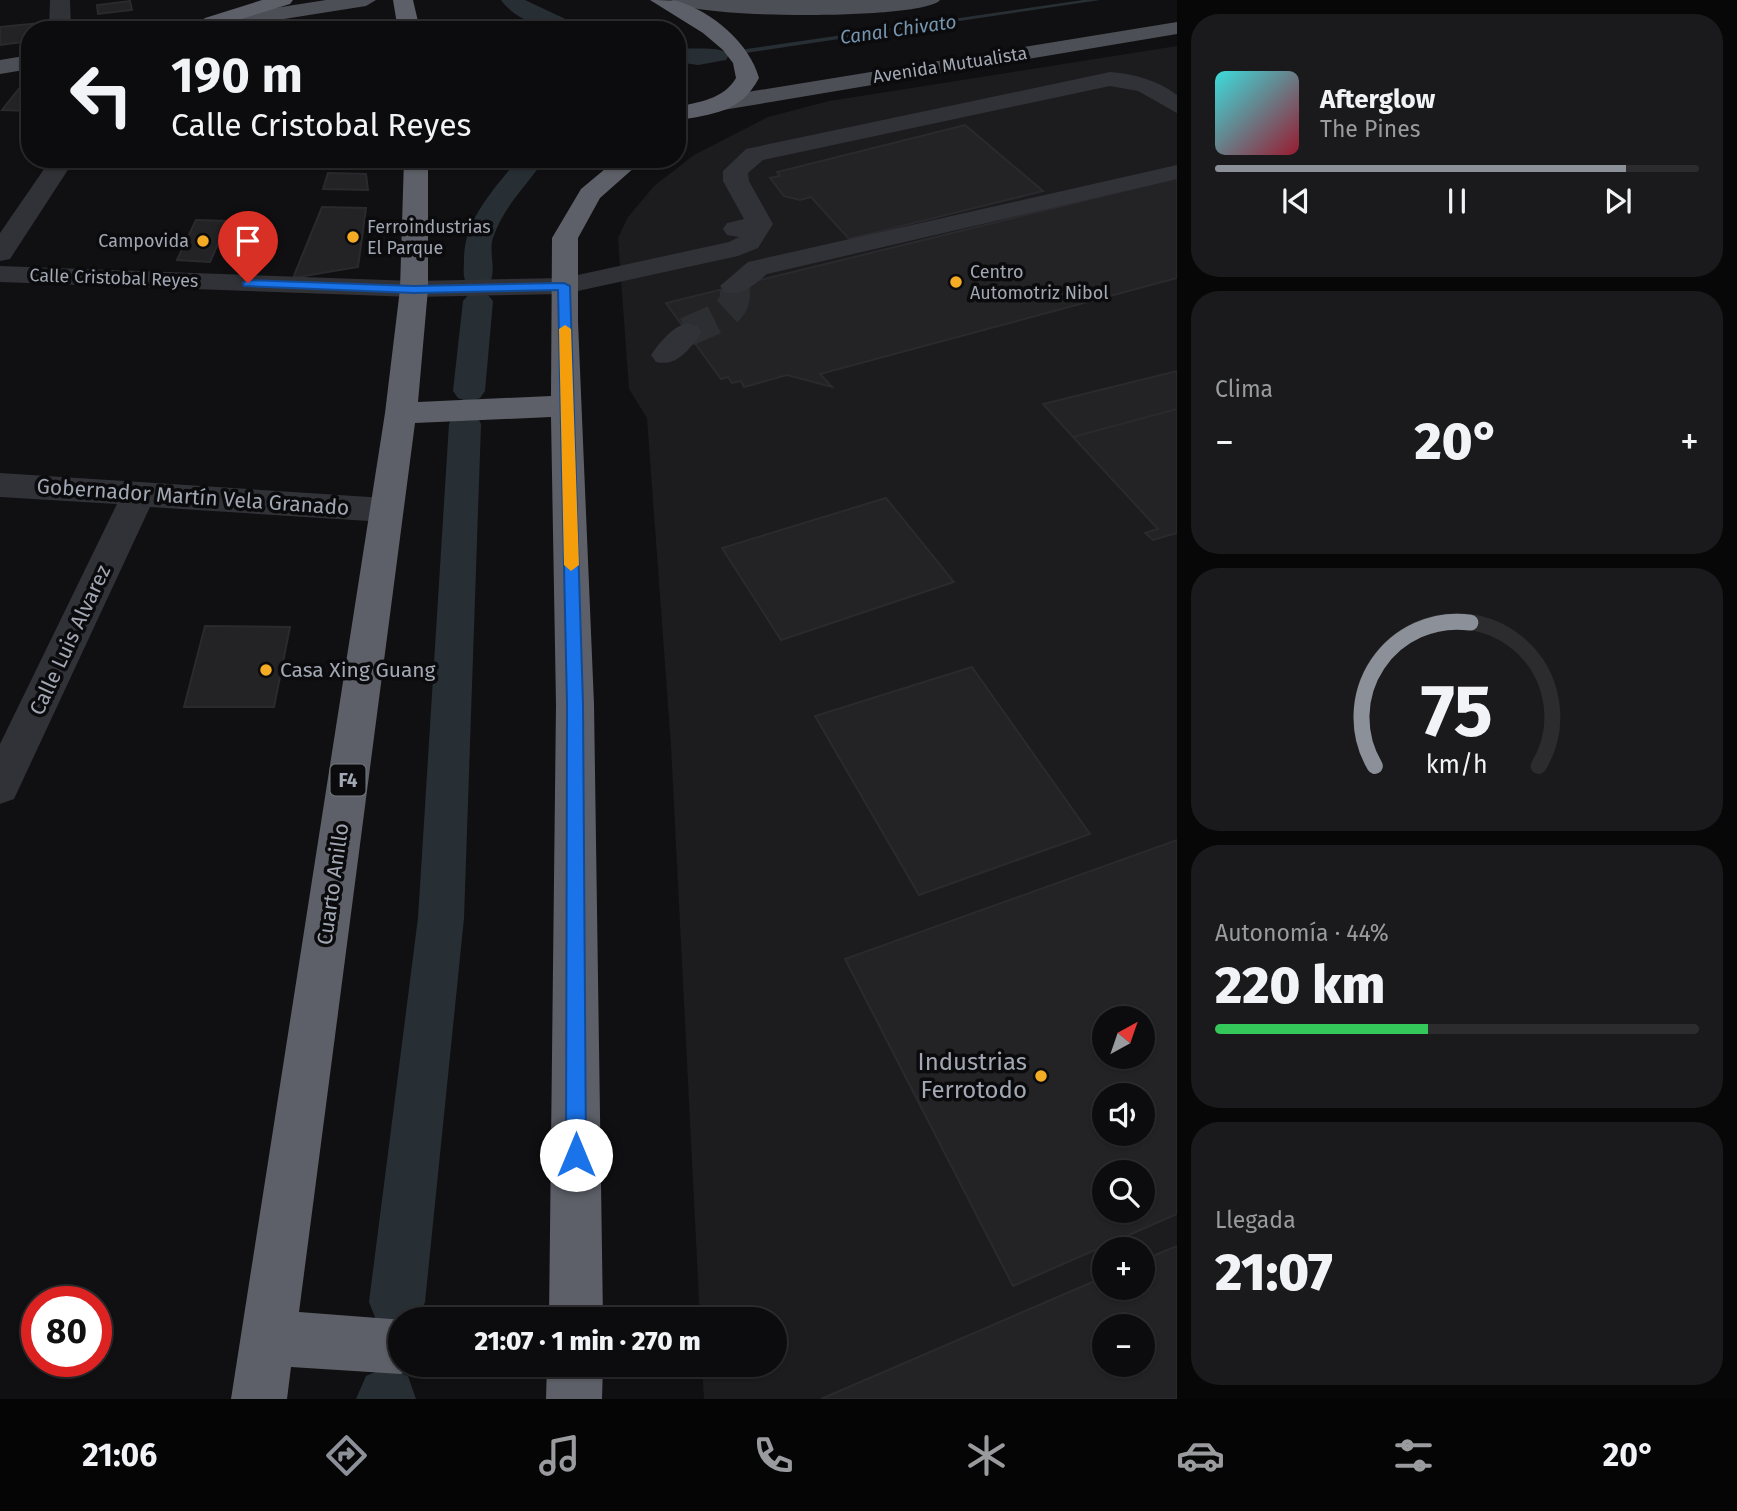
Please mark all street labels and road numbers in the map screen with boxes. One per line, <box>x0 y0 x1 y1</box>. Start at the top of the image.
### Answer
street label: Avenida Mutualista <box>871 42 1029 88</box>
street label: Calle Cristobal Reyes <box>29 264 199 292</box>
street label: Gobernador Martín Vela Granado <box>36 473 350 521</box>
street label: Calle Luis Alvarez <box>24 561 116 719</box>
road number: F4 <box>330 764 366 796</box>
street label: Cuarto Anillo <box>312 821 354 947</box>

